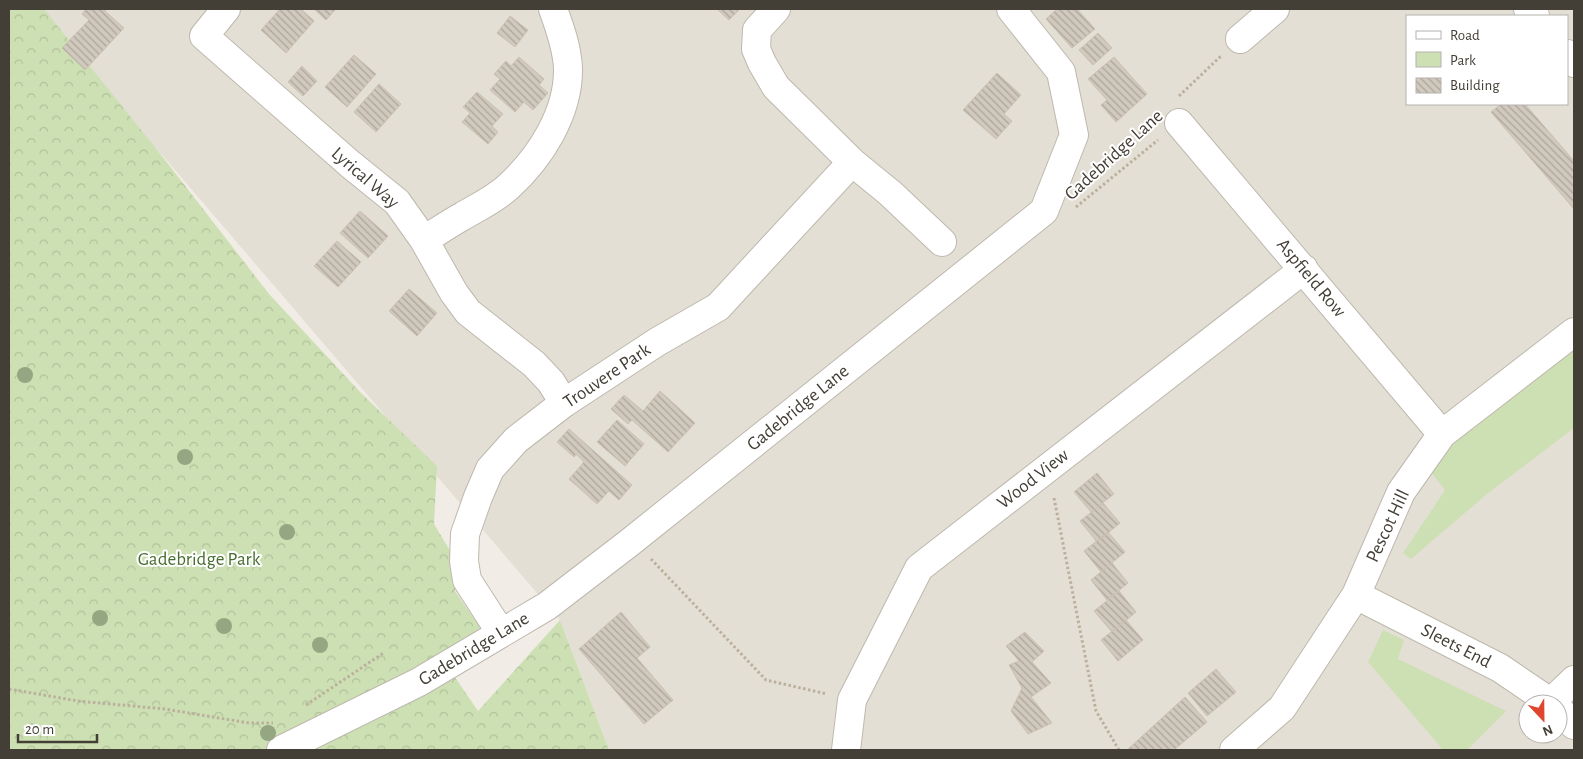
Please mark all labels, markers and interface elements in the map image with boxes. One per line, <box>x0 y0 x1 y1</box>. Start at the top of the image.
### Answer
legend <box>1406 15 1568 105</box>
text: Road <box>1450 28 1480 43</box>
text: Park <box>1450 53 1476 68</box>
text: Building <box>1450 78 1500 93</box>
street label: Gadebridge Lane <box>1061 106 1167 204</box>
street label: Lyrical Way <box>328 144 402 212</box>
street label: Aspfield Row <box>1273 235 1349 321</box>
street label: Trouvere Park <box>560 340 654 412</box>
street label: Gadebridge Lane <box>743 361 853 455</box>
street label: Wood View <box>994 445 1072 513</box>
street label: Pescot Hill <box>1363 487 1413 565</box>
park label: Gadebridge Park <box>138 550 261 569</box>
street label: Gadebridge Lane <box>416 609 532 689</box>
street label: Sleets End <box>1418 620 1494 672</box>
north arrow <box>1518 694 1568 744</box>
scale bar <box>18 712 96 744</box>
text: 20 m <box>25 722 54 737</box>
text: N <box>1540 722 1555 738</box>

